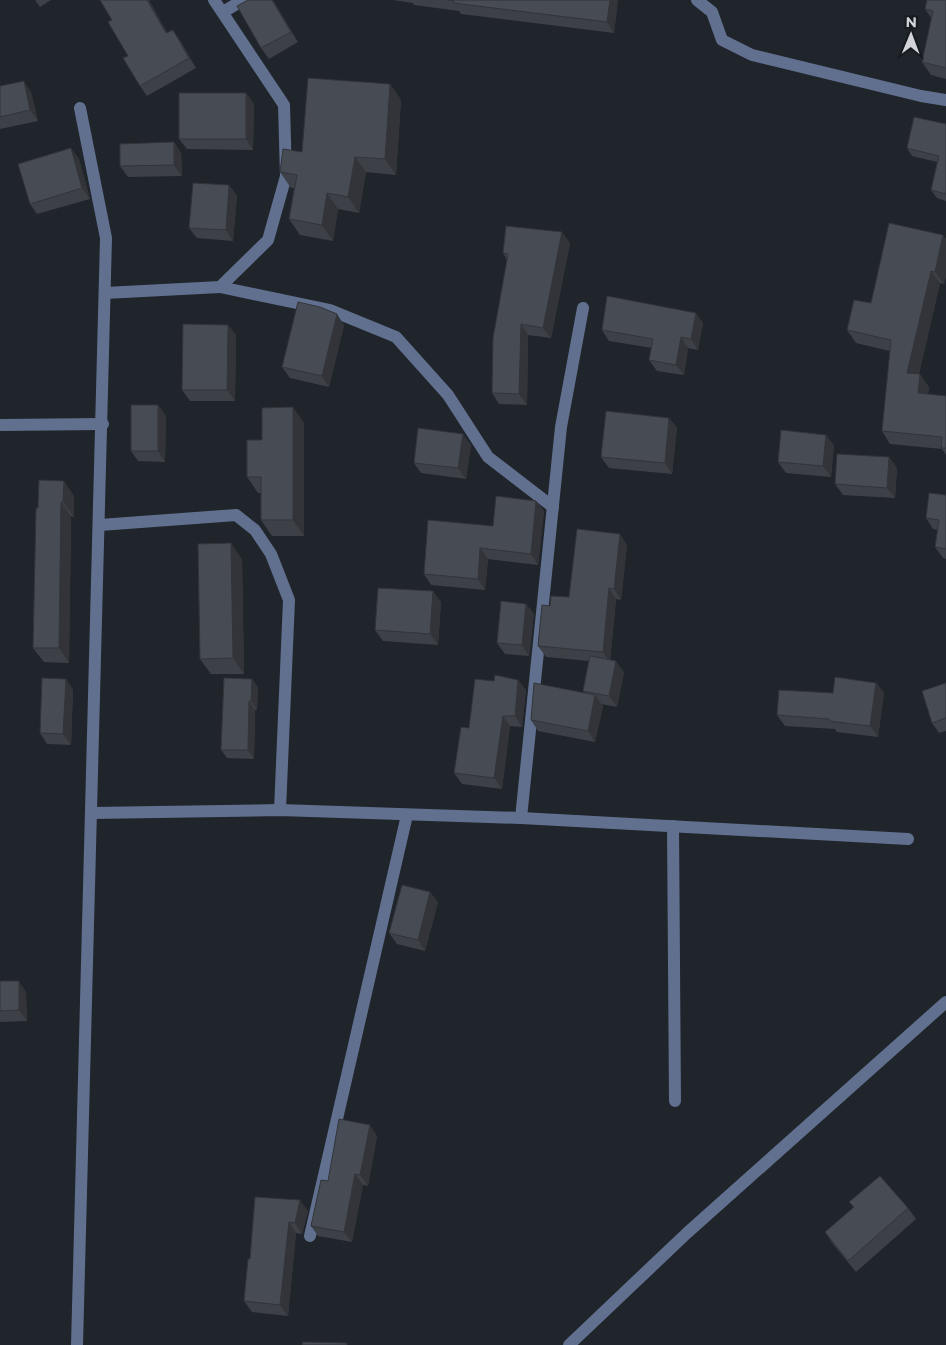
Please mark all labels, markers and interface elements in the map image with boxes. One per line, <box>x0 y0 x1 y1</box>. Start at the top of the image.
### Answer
north arrow <box>886 10 936 60</box>
text: N <box>905 13 917 31</box>

